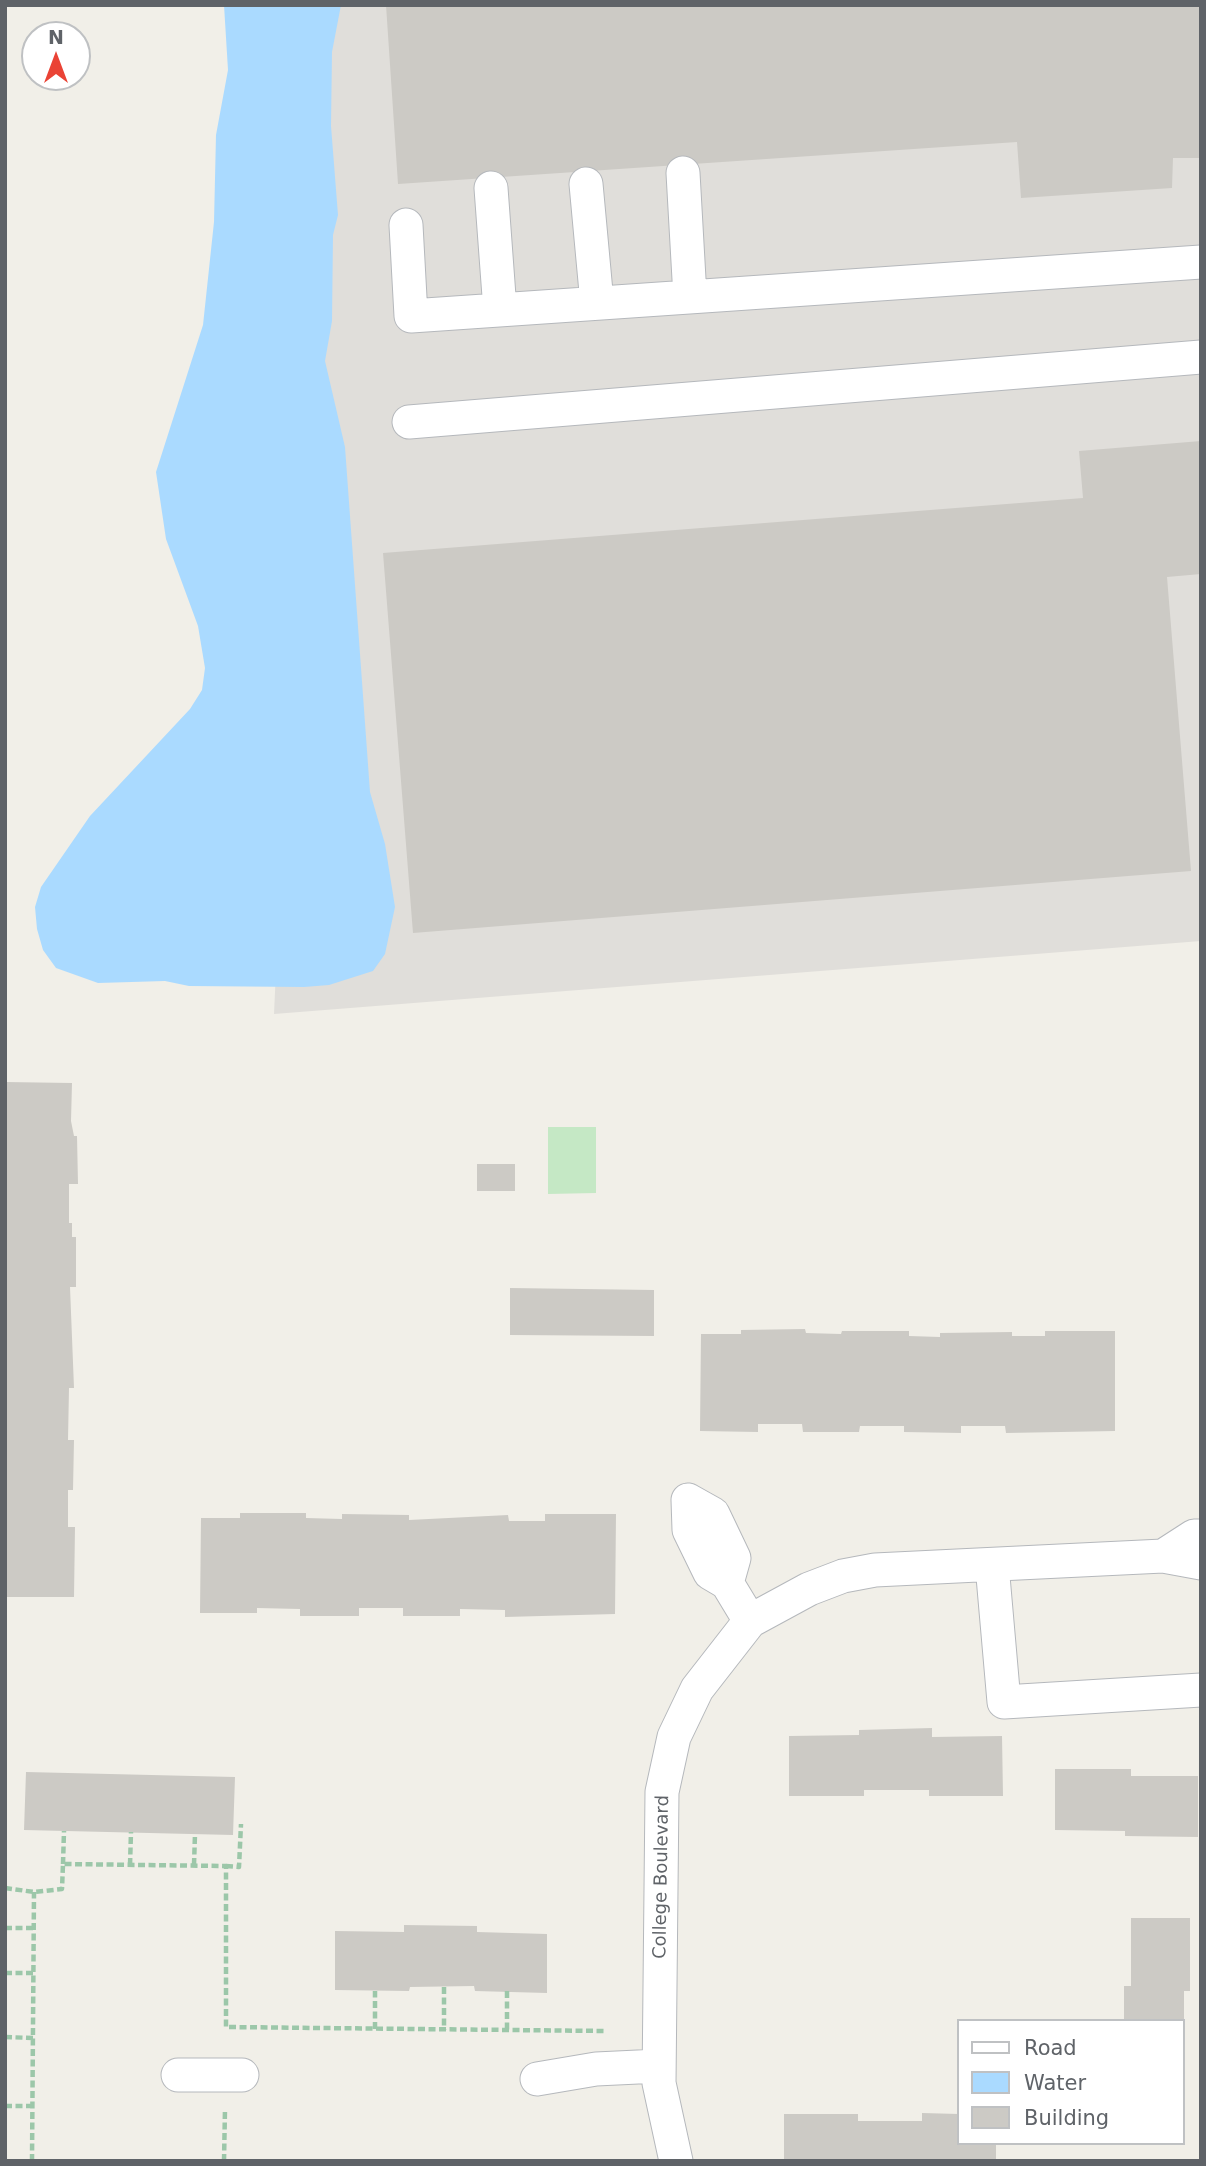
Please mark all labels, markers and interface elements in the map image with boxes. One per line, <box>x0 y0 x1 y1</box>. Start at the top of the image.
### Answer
north arrow <box>21 21 91 91</box>
text: N <box>48 26 64 48</box>
street label: College Boulevard <box>650 1795 674 1959</box>
legend <box>958 2019 1185 2145</box>
text: Road <box>1024 2036 1077 2060</box>
text: Water <box>1024 2071 1086 2095</box>
text: Building <box>1024 2106 1109 2130</box>

